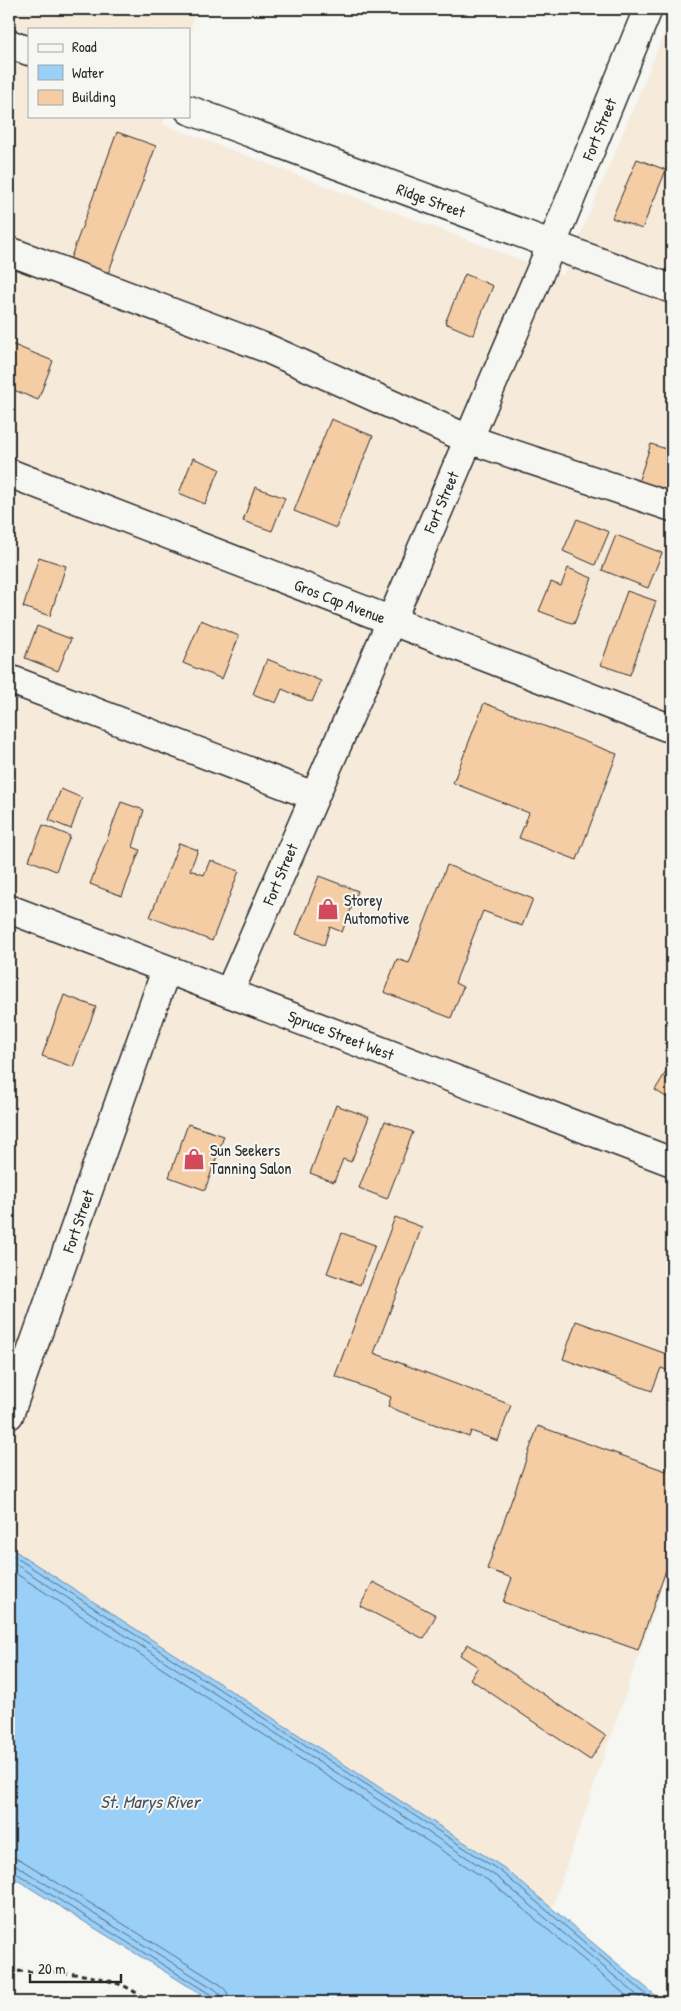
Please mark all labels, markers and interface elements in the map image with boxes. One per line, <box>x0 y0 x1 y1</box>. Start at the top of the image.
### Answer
legend <box>28 28 190 118</box>
text: Road <box>72 36 97 57</box>
text: Water <box>72 62 104 83</box>
text: Building <box>72 86 116 107</box>
street label: Fort Street <box>576 94 622 164</box>
street label: Ridge Street <box>394 177 469 223</box>
street label: Fort Street <box>418 467 464 537</box>
street label: Gros Cap Avenue <box>291 573 389 629</box>
street label: Fort Street <box>257 839 303 909</box>
place label: Storey Automotive <box>344 889 410 929</box>
shop icon: Storey Automotive <box>315 896 341 922</box>
street label: Spruce Street West <box>285 1005 398 1065</box>
place label: Sun Seekers Tanning Salon <box>210 1139 291 1179</box>
shop icon: Sun Seekers Tanning Salon <box>181 1146 207 1172</box>
street label: Fort Street <box>57 1186 99 1256</box>
water label: St. Marys River <box>100 1789 202 1814</box>
scale bar <box>30 1951 121 1983</box>
text: 20 m <box>38 1958 65 1979</box>

